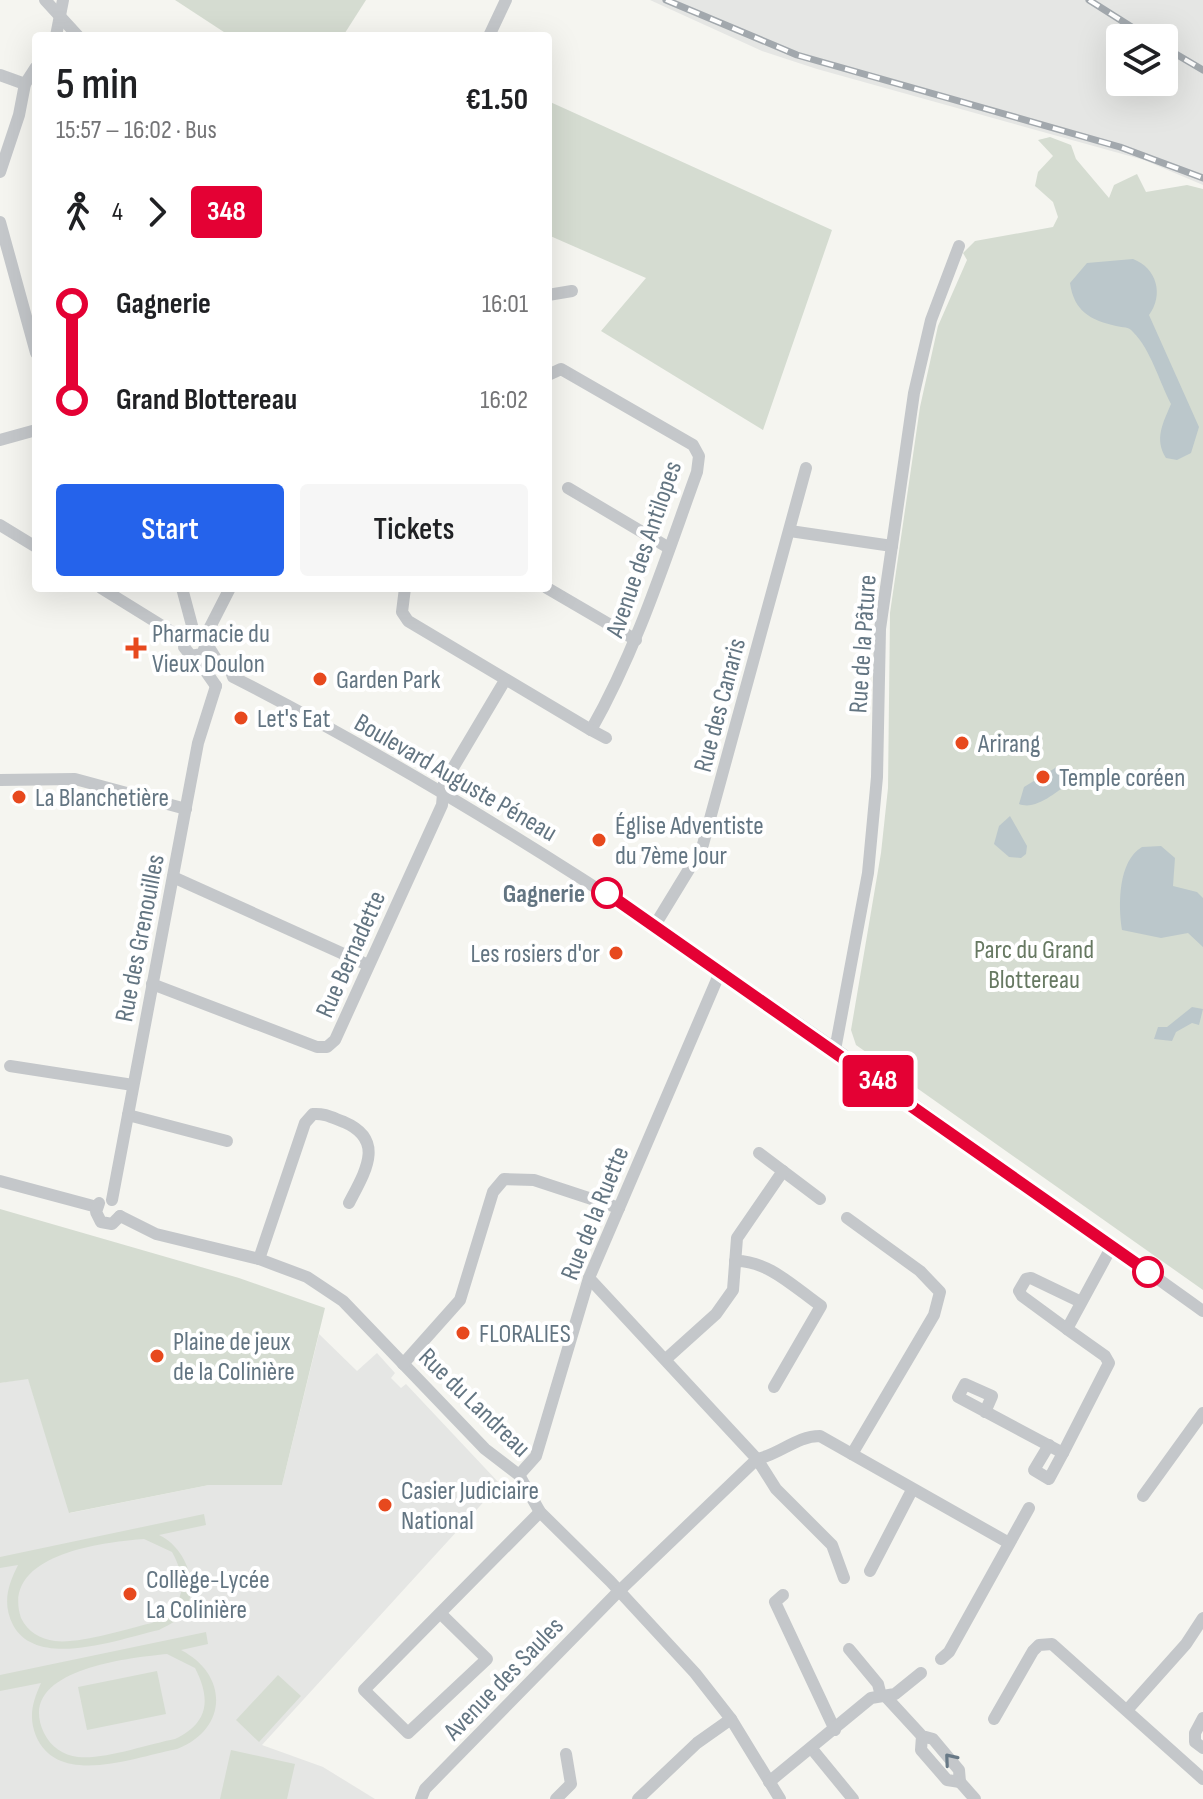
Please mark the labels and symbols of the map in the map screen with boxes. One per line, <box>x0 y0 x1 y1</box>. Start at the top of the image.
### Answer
street label: Avenue des Antilopes <box>599 457 689 643</box>
street label: Rue de la Pâture <box>843 574 884 714</box>
place label: Pharmacie du Vieux Doulon <box>152 619 270 680</box>
street label: Rue des Canaris <box>688 635 753 776</box>
marker: Pharmacie du Vieux Doulon <box>127 639 145 657</box>
place label: Garden Park <box>336 665 441 696</box>
marker: Garden Park <box>311 670 329 688</box>
place label: Let's Eat <box>257 704 331 735</box>
street label: Boulevard Auguste Péneau <box>348 708 562 849</box>
marker: Let's Eat <box>232 709 250 727</box>
place label: Arirang <box>977 729 1040 760</box>
marker: Arirang <box>953 734 971 752</box>
place label: Temple coréen <box>1059 763 1185 794</box>
marker: Temple coréen <box>1034 768 1052 786</box>
place label: La Blanchetière <box>35 783 169 814</box>
marker: La Blanchetière <box>10 788 28 806</box>
place label: Église Adventiste du 7ème Jour <box>615 811 764 872</box>
marker: Église Adventiste du 7ème Jour <box>590 831 608 849</box>
street label: Rue des Grenouilles <box>109 852 172 1025</box>
marker: Gagnerie <box>592 878 622 908</box>
place label: Gagnerie <box>503 879 585 910</box>
street label: Rue Bernadette <box>310 886 393 1023</box>
park label: Parc du Grand Blottereau <box>974 935 1094 996</box>
place label: Les rosiers d'or <box>471 939 601 970</box>
marker: Les rosiers d'or <box>607 944 625 962</box>
line badge: 348 <box>832 1055 924 1107</box>
street label: Rue de la Ruette <box>555 1142 636 1285</box>
unlabelled marker <box>1133 1257 1163 1287</box>
place label: FLORALIES <box>479 1319 571 1350</box>
marker: FLORALIES <box>454 1324 472 1342</box>
place label: Plaine de jeux de la Colinière <box>173 1327 295 1388</box>
street label: Rue du Landreau <box>412 1342 536 1464</box>
marker: Plaine de jeux de la Colinière <box>148 1347 166 1365</box>
place label: Casier Judiciaire National <box>401 1476 539 1537</box>
marker: Casier Judiciaire National <box>376 1496 394 1514</box>
place label: Collège-Lycée La Colinière <box>146 1565 270 1626</box>
marker: Collège-Lycée La Colinière <box>121 1585 139 1603</box>
street label: Avenue des Saules <box>437 1611 570 1748</box>
one-way arrow <box>945 1754 960 1768</box>

